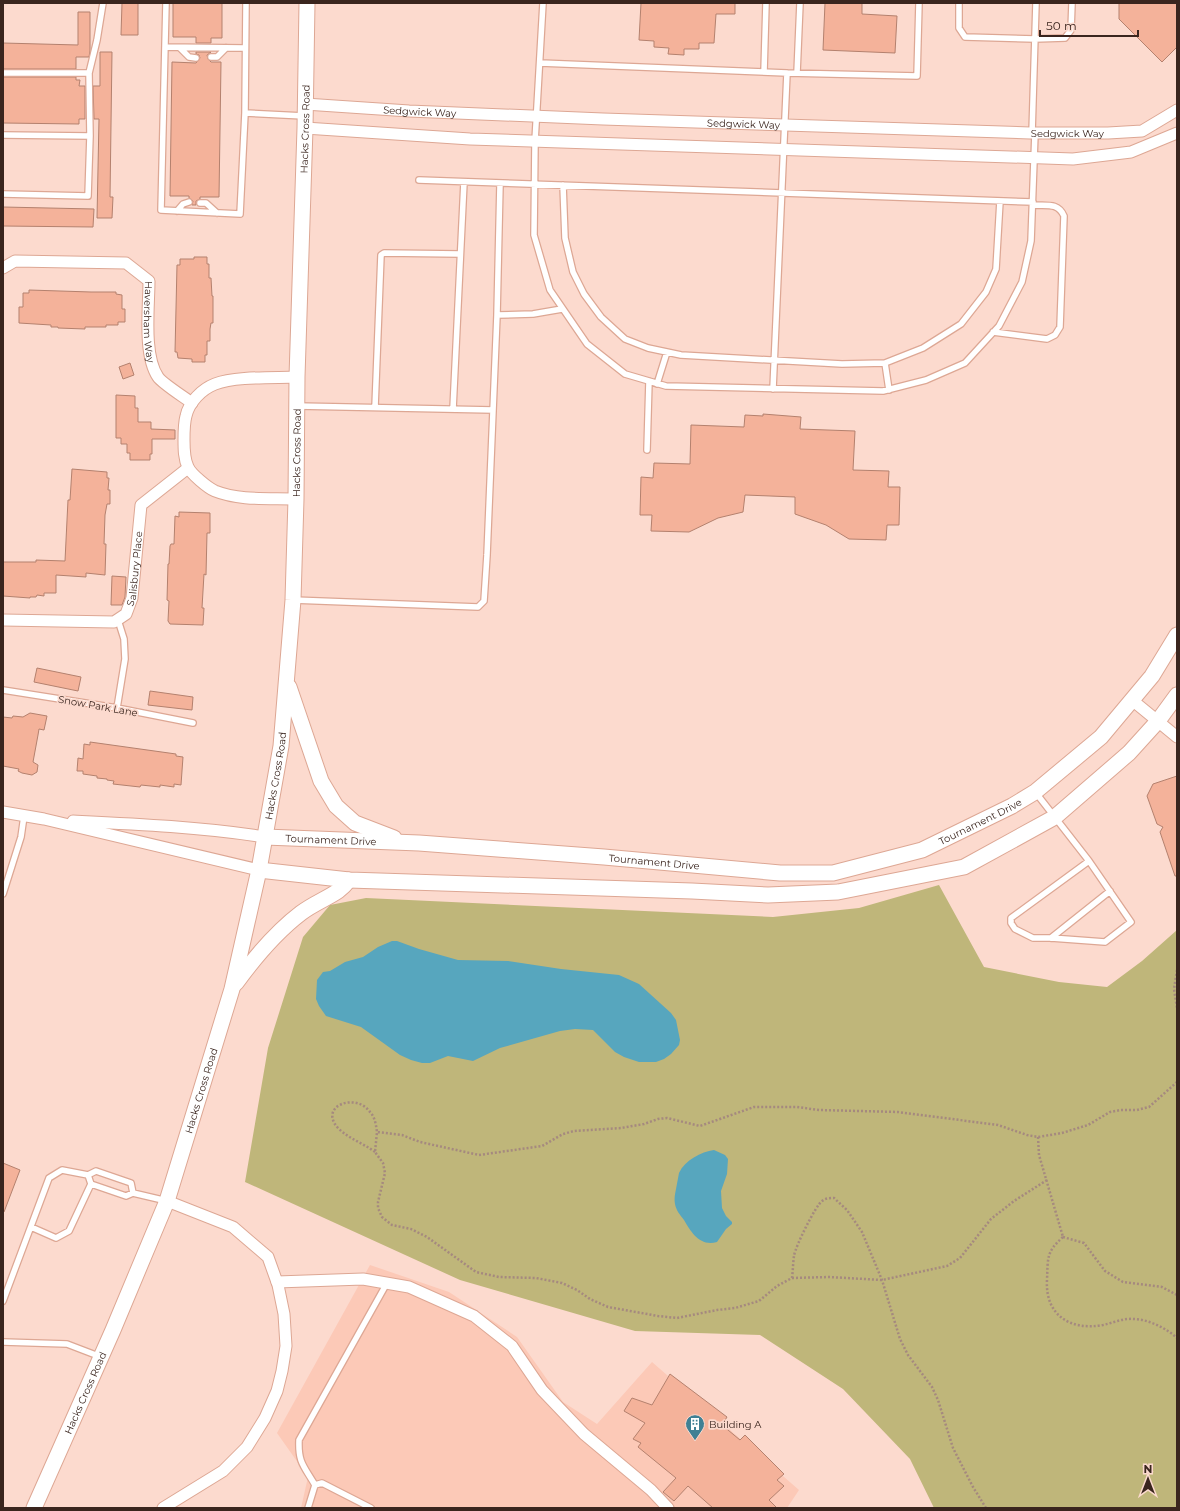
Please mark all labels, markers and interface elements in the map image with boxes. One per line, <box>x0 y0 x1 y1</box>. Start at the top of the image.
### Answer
scale bar <box>1040 12 1138 38</box>
text: 50 m <box>1046 18 1077 33</box>
street label: Hacks Cross Road <box>297 84 312 174</box>
street label: Sedgwick Way <box>383 103 457 119</box>
street label: Sedgwick Way <box>707 116 781 131</box>
street label: Sedgwick Way <box>1031 127 1105 140</box>
street label: Haversham Way <box>141 281 158 365</box>
street label: Hacks Cross Road <box>290 408 303 497</box>
street label: Salisbury Place <box>123 531 145 608</box>
street label: Snow Park Lane <box>57 693 139 719</box>
street label: Hacks Cross Road <box>262 731 289 821</box>
street label: Tournament Drive <box>936 795 1024 847</box>
street label: Tournament Drive <box>285 831 377 848</box>
street label: Tournament Drive <box>608 851 700 872</box>
street label: Hacks Cross Road <box>182 1046 220 1135</box>
street label: Hacks Cross Road <box>61 1350 109 1436</box>
building icon: Building A <box>684 1413 706 1441</box>
place label: Building A <box>709 1418 762 1431</box>
north arrow <box>1128 1459 1168 1499</box>
text: N <box>1144 1462 1152 1476</box>

